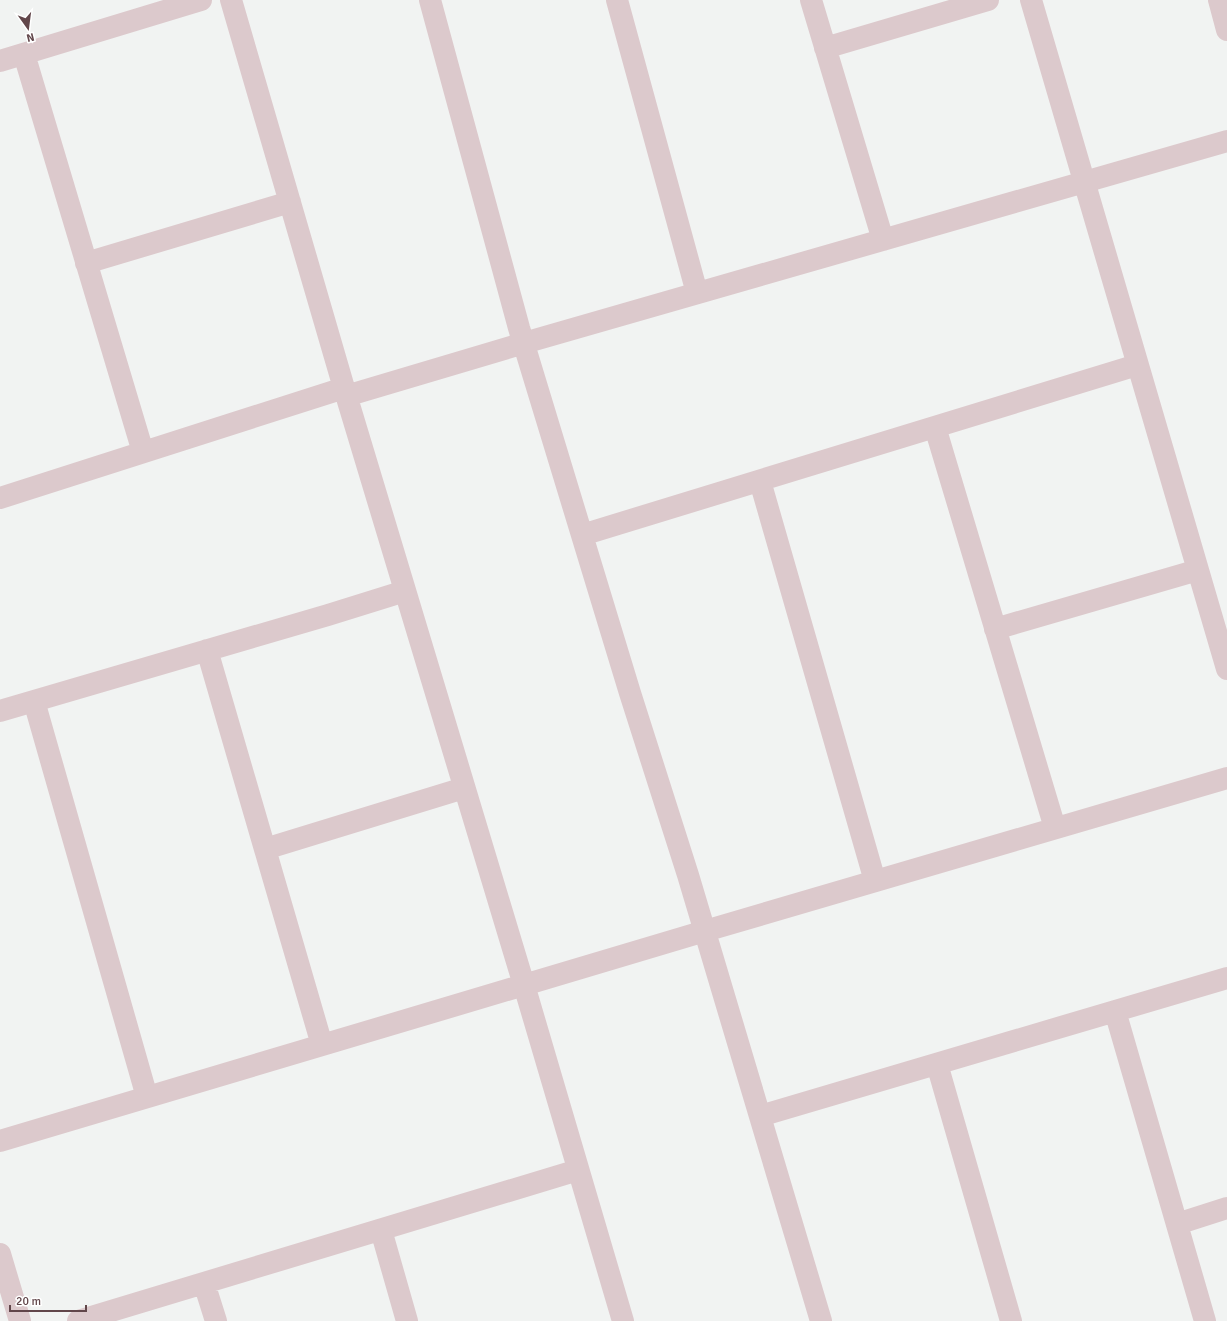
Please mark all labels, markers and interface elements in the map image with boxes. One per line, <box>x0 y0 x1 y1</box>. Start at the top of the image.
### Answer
north arrow <box>8 8 48 48</box>
text: N <box>25 30 36 44</box>
scale bar <box>10 1287 86 1313</box>
text: 20 m <box>16 1294 41 1309</box>

